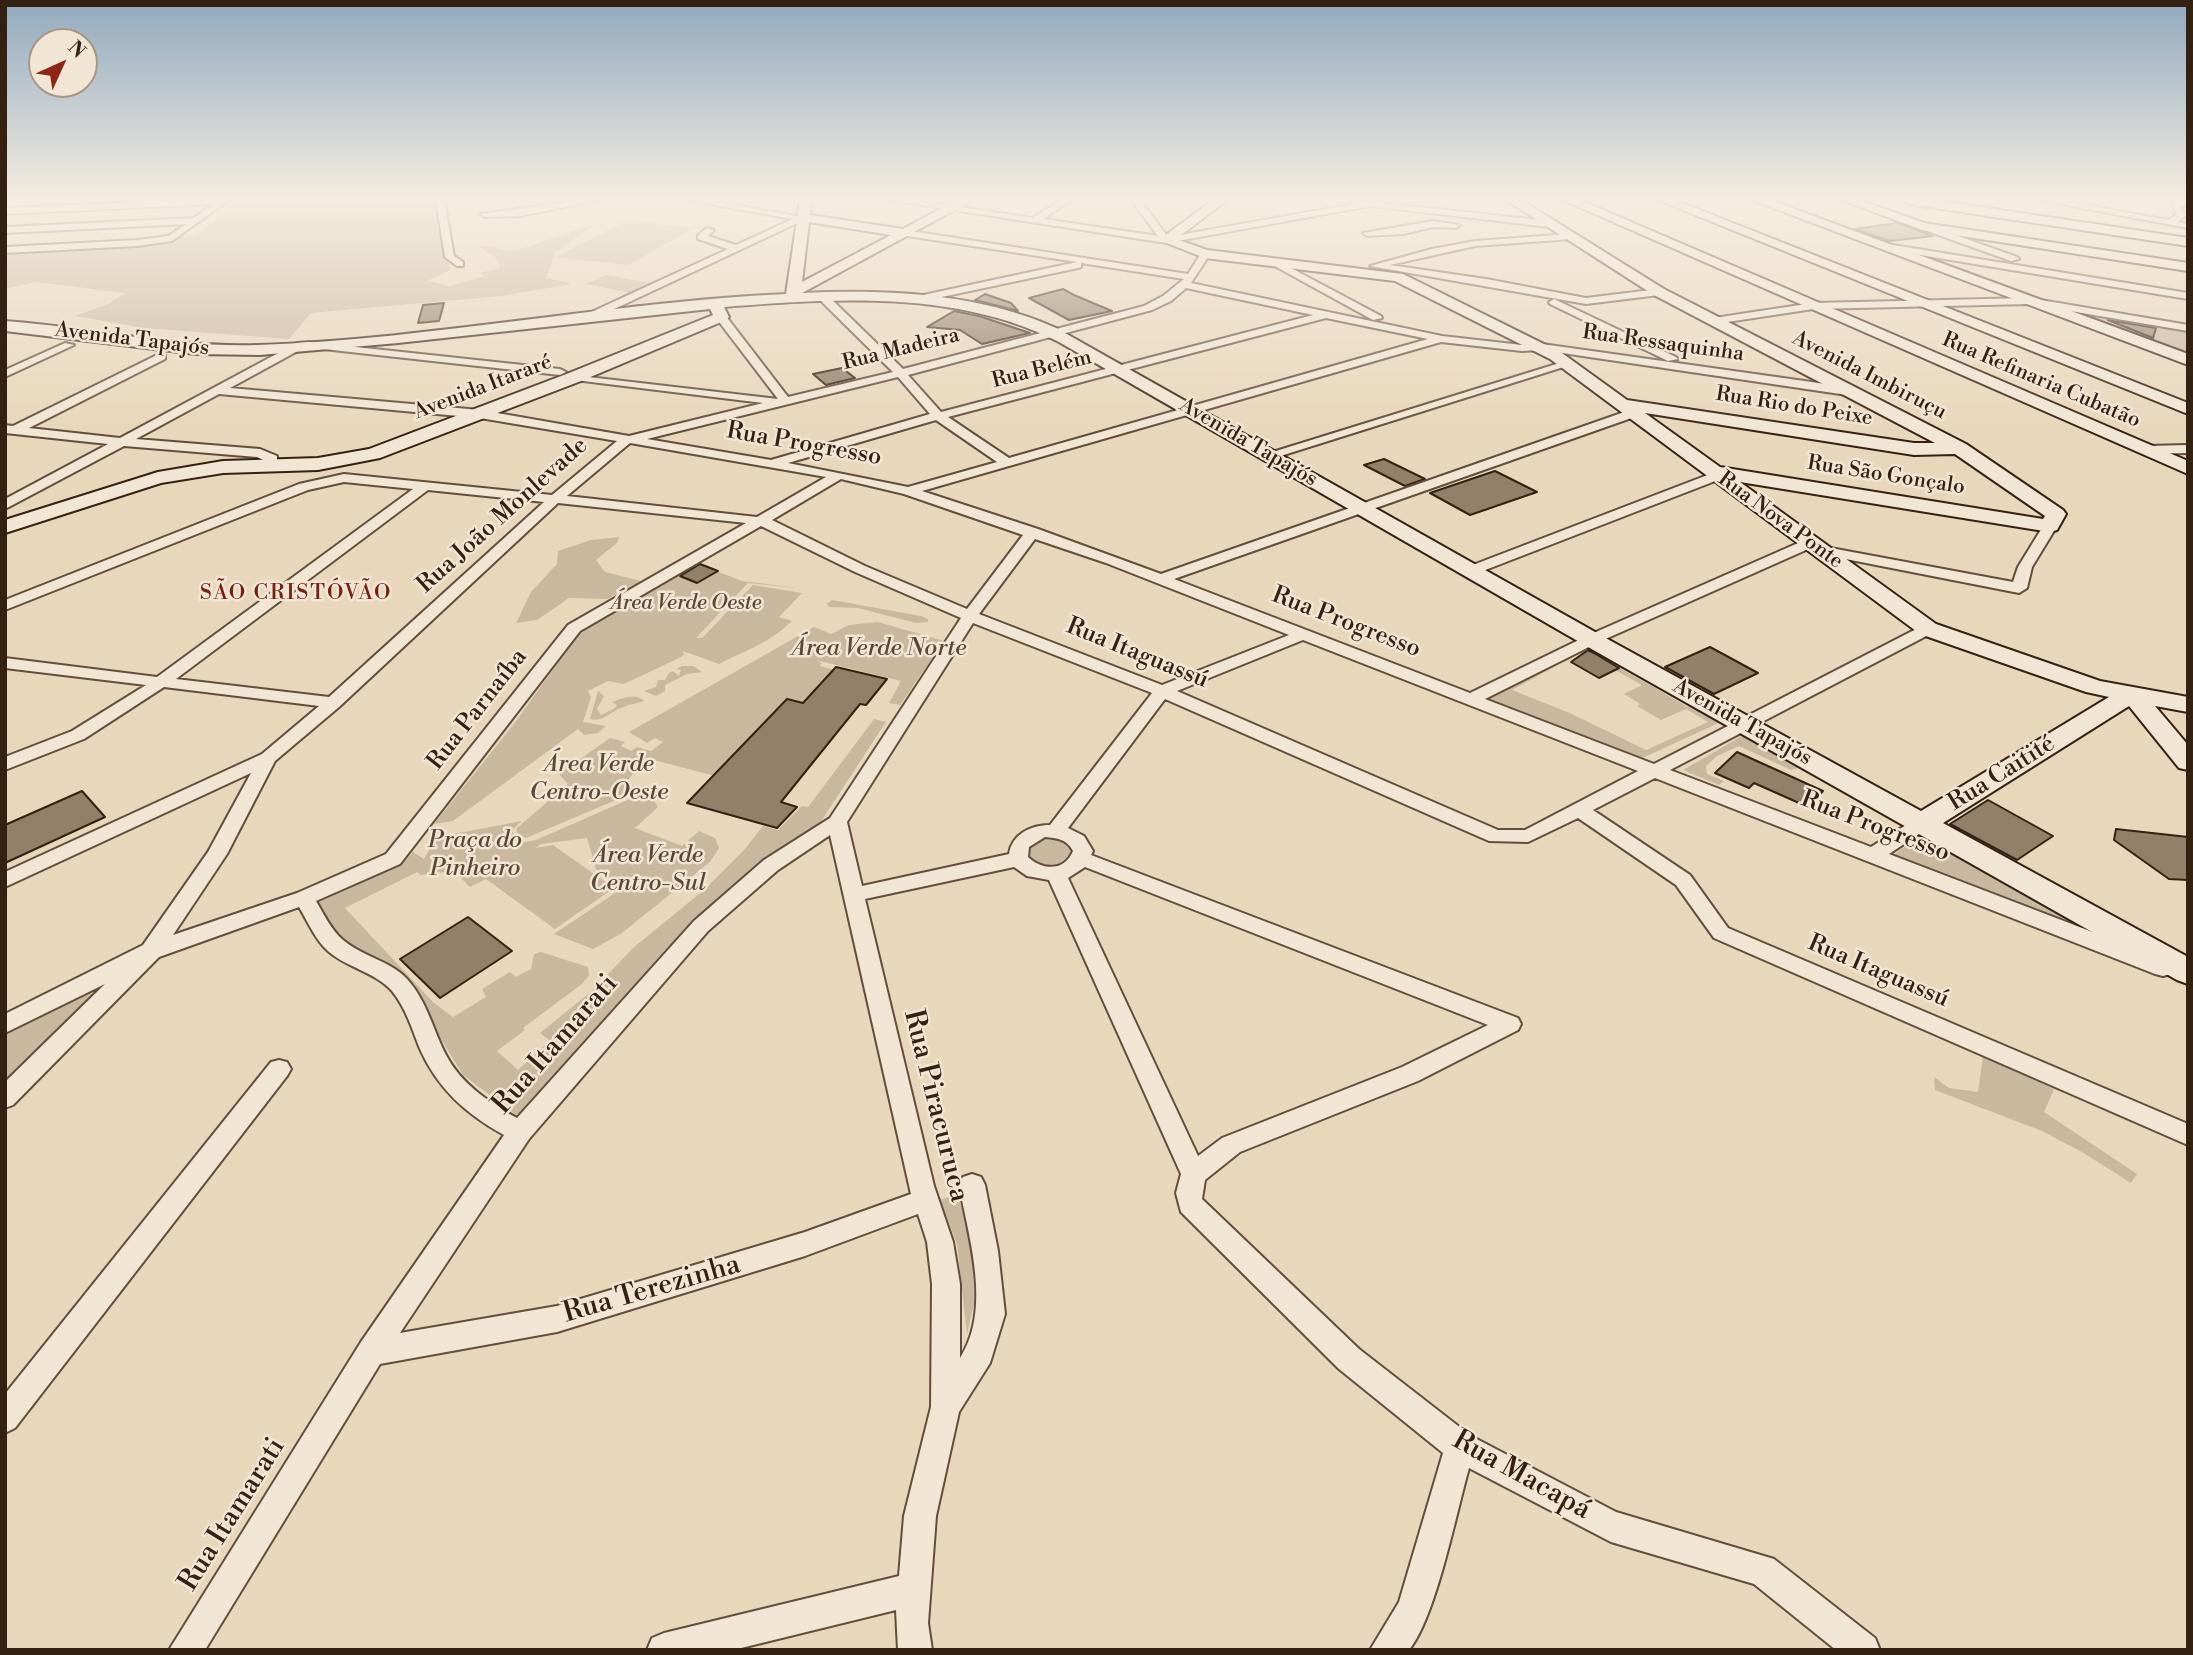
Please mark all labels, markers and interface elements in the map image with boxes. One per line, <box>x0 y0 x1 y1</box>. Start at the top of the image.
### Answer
north arrow <box>28 28 98 98</box>
text: N <box>63 36 90 63</box>
street label: Avenida Tapajós <box>53 318 211 362</box>
street label: Rua Ressaquinha <box>1581 320 1745 368</box>
street label: Rua Madeira <box>840 323 962 377</box>
street label: Avenida Imbiruçu <box>1788 326 1950 426</box>
street label: Rua Refinaria Cubatão <box>1938 328 2144 434</box>
street label: Rua Belém <box>989 345 1095 395</box>
street label: Avenida Itararé <box>410 350 556 426</box>
street label: Rua Rio do Peixe <box>1714 382 1874 432</box>
street label: Avenida Tapajós <box>1175 393 1321 493</box>
street label: Rua Progresso <box>724 417 884 473</box>
street label: Rua João Monlevade <box>412 432 594 600</box>
street label: Rua São Gonçalo <box>1805 451 1967 501</box>
street label: Rua Nova Ponte <box>1712 467 1848 575</box>
district label: SÃO CRISTÓVÃO <box>201 581 391 607</box>
street label: Rua Progresso <box>1267 581 1425 665</box>
park label: Área Verde Oeste <box>610 591 762 617</box>
street label: Rua Itaguassú <box>1062 612 1212 696</box>
park label: Área Verde Norte <box>792 635 966 663</box>
street label: Rua Parnaíba <box>422 644 534 776</box>
street label: Avenida Tapajós <box>1668 674 1816 772</box>
street label: Rua Caitité <box>1943 730 2061 818</box>
park label: Área Verde Centro-Oeste <box>530 751 668 807</box>
street label: Rua Progresso <box>1796 785 1954 869</box>
park label: Praça do Pinheiro <box>428 827 522 883</box>
park label: Área Verde Centro-Sul <box>590 842 706 898</box>
street label: Rua Itaguassú <box>1803 929 1953 1015</box>
street label: Rua Itamarati <box>486 968 626 1122</box>
street label: Rua Piracuruca <box>895 1006 975 1206</box>
street label: Rua Terezinha <box>560 1249 744 1331</box>
street label: Rua Macapá <box>1446 1424 1596 1528</box>
street label: Rua Itamarati <box>173 1432 293 1598</box>

